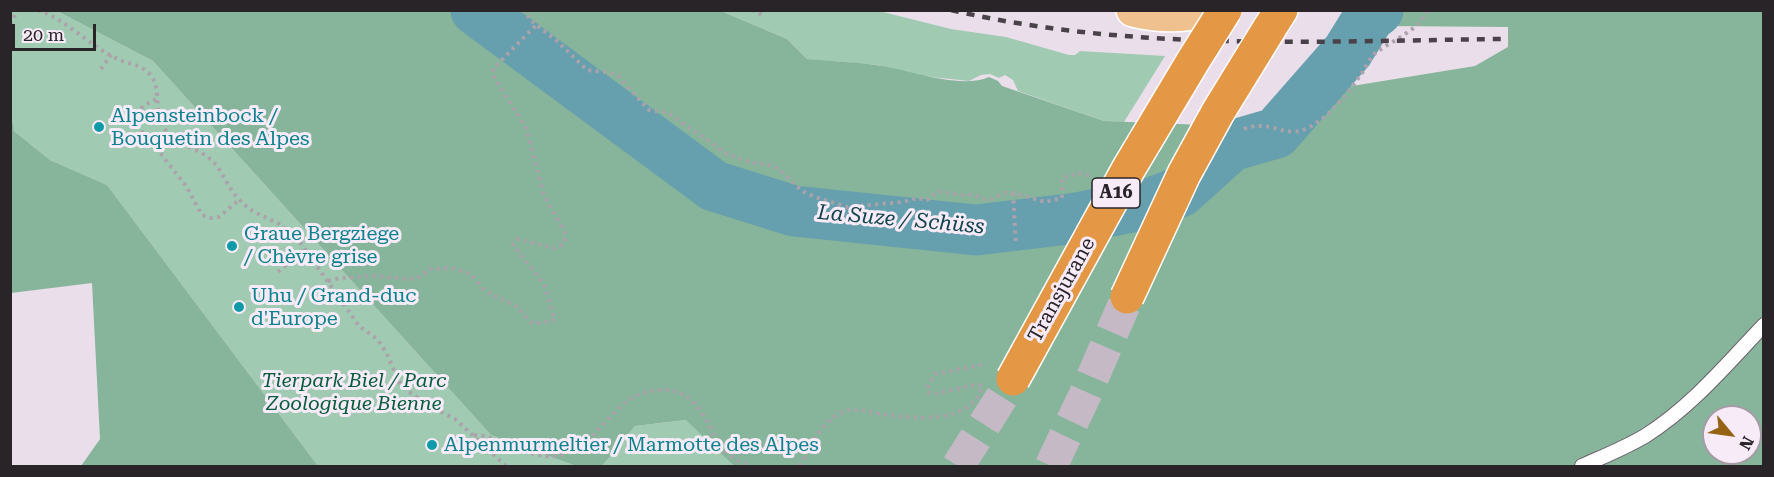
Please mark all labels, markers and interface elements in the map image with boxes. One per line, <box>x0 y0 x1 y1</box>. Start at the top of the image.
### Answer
scale bar <box>15 12 99 50</box>
text: 20 m <box>23 24 64 45</box>
place label: Alpensteinbock / Bouquetin des Alpes <box>111 104 310 151</box>
marker: Alpensteinbock / Bouquetin des Alpes <box>92 120 106 134</box>
road number: A16 <box>1092 178 1140 208</box>
water label: La Suze / Schüss <box>817 200 985 240</box>
place label: Graue Bergziege / Chèvre grise <box>244 222 399 269</box>
street label: Transjurane <box>1023 234 1101 346</box>
marker: Graue Bergziege / Chèvre grise <box>225 239 239 253</box>
place label: Uhu / Grand-duc d'Europe <box>251 284 416 331</box>
marker: Uhu / Grand-duc d'Europe <box>232 300 246 314</box>
park label: Tierpark Biel / Parc Zoologique Bienne <box>262 369 446 416</box>
north arrow <box>1702 405 1762 465</box>
place label: Alpenmurmeltier / Marmotte des Alpes <box>444 433 819 457</box>
text: N <box>1735 433 1758 453</box>
marker: Alpenmurmeltier / Marmotte des Alpes <box>425 438 439 452</box>

